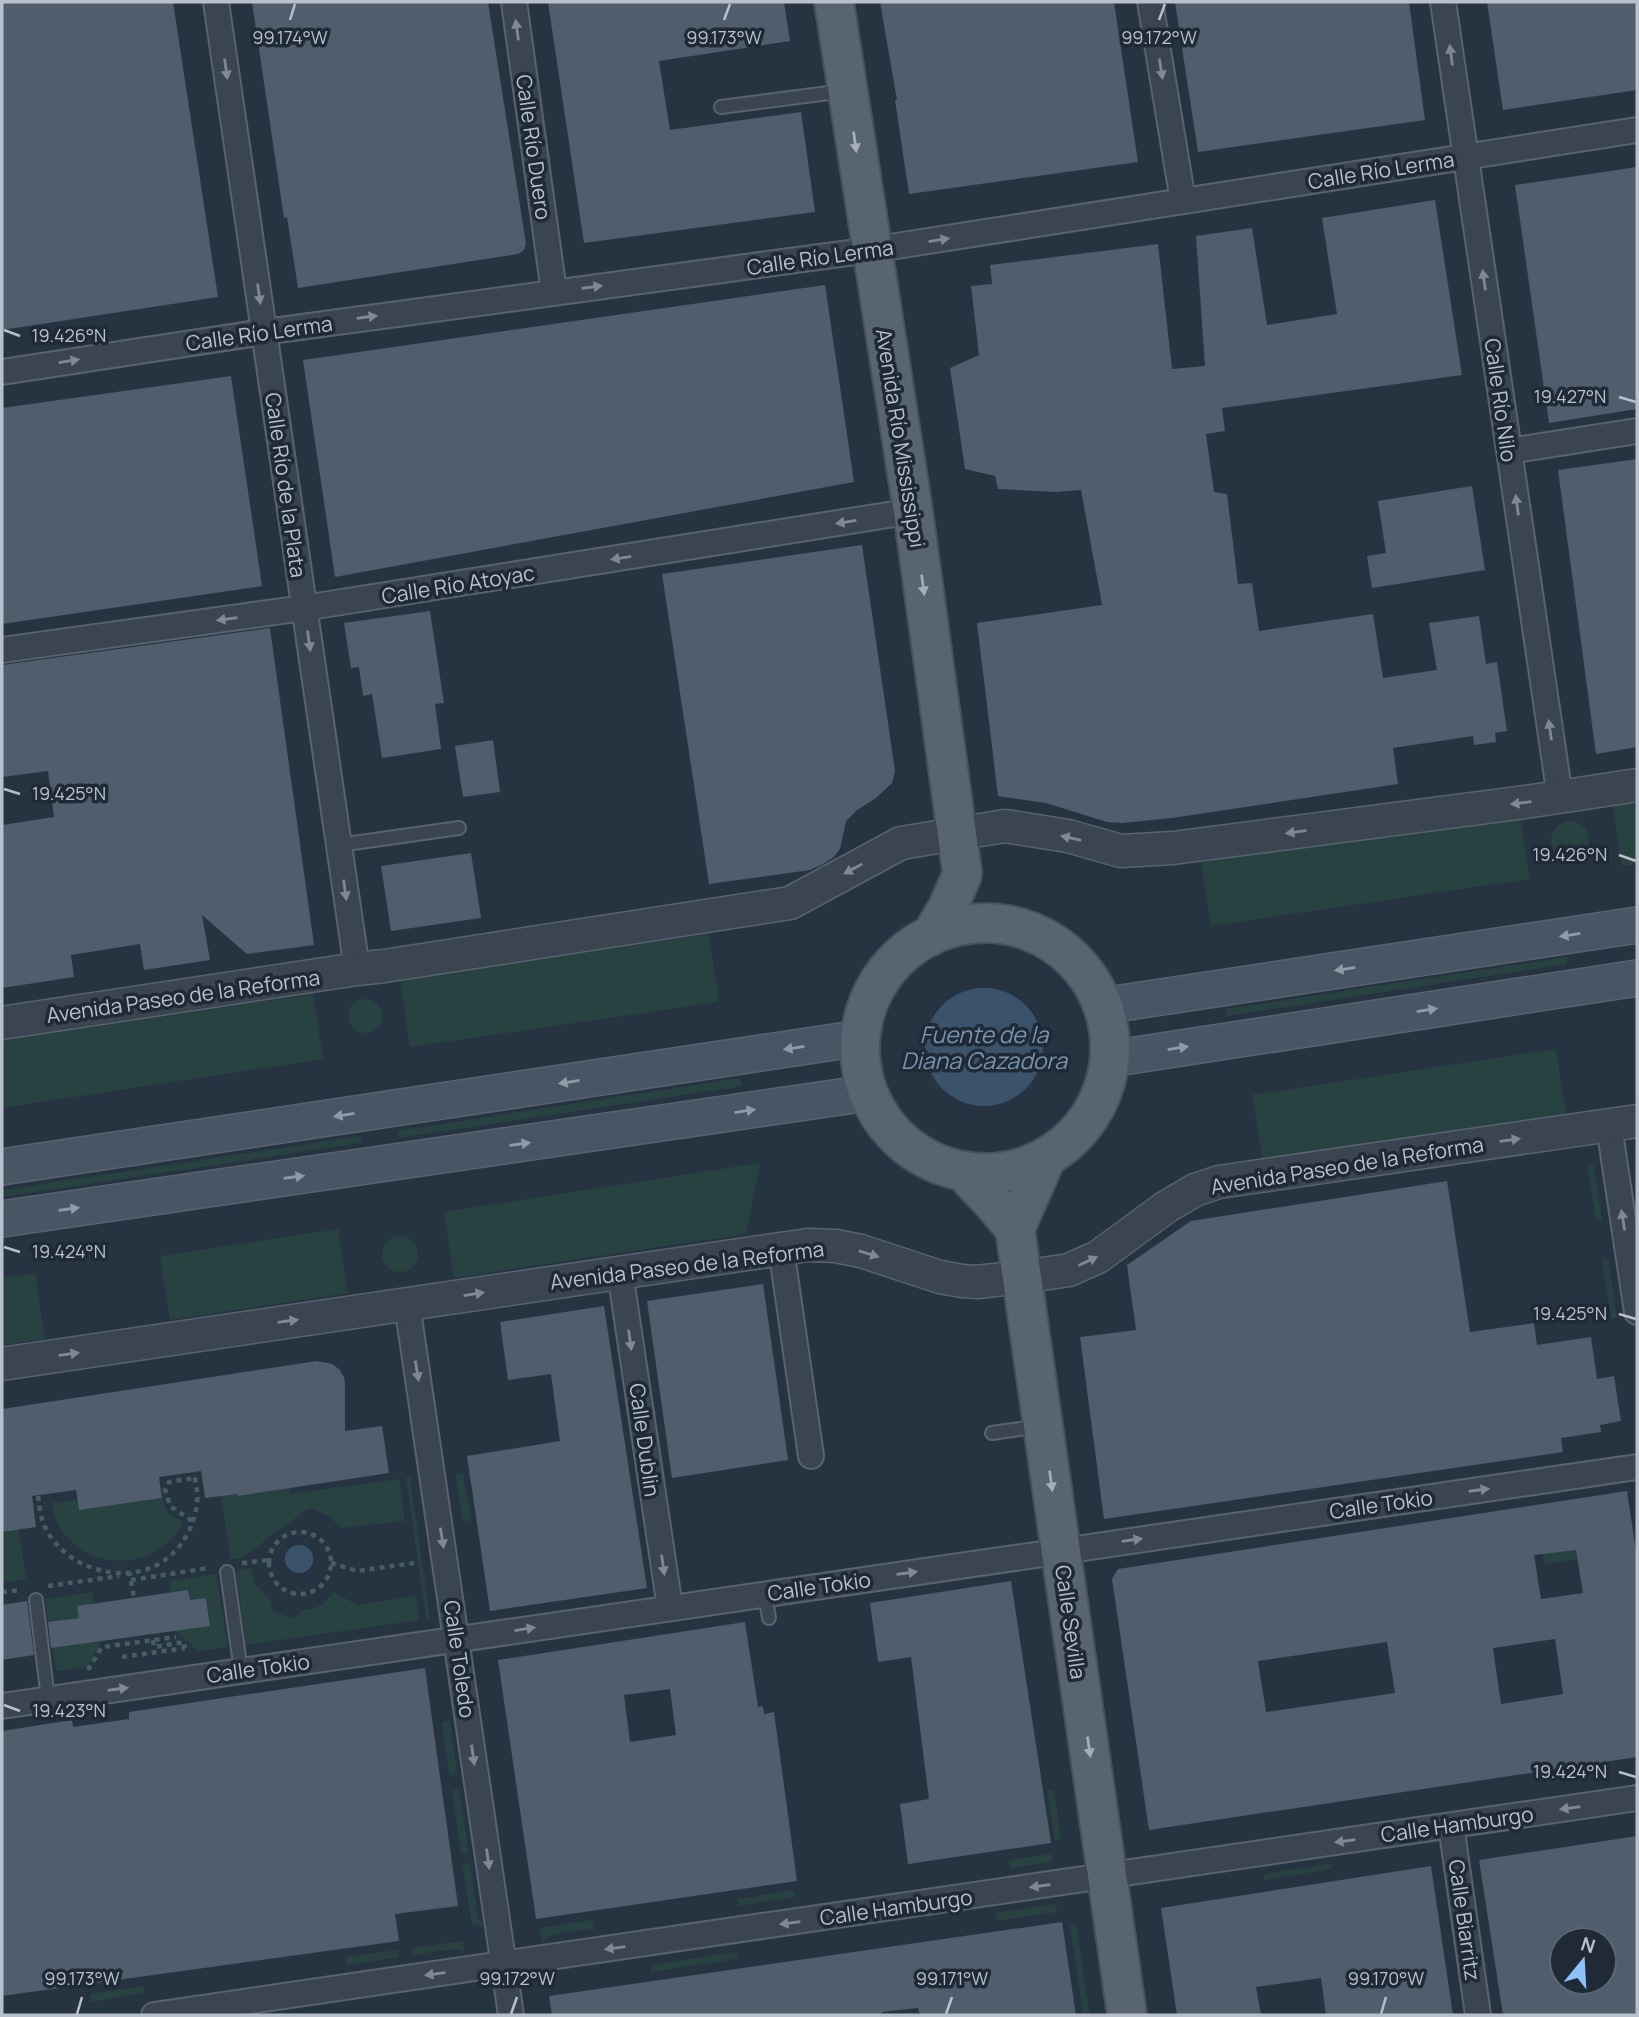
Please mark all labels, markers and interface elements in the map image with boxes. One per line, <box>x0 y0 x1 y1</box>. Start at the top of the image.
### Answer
one-way arrow <box>512 19 523 41</box>
text: 99.174°W <box>252 25 328 49</box>
text: 99.173°W <box>686 25 762 49</box>
text: 99.172°W <box>1121 25 1197 49</box>
one-way arrow <box>1445 43 1456 65</box>
one-way arrow <box>221 58 232 80</box>
one-way arrow <box>1156 58 1167 80</box>
street label: Calle Río Duero <box>510 73 558 221</box>
one-way arrow <box>850 131 861 153</box>
street label: Calle Río Lerma <box>1306 145 1456 195</box>
street label: Calle Río Lerma <box>745 233 895 281</box>
one-way arrow <box>928 234 950 245</box>
one-way arrow <box>1478 268 1489 290</box>
one-way arrow <box>582 281 604 292</box>
one-way arrow <box>253 284 264 306</box>
street label: Calle Río Lerma <box>184 309 334 357</box>
one-way arrow <box>356 312 378 323</box>
text: 19.426°N <box>32 323 106 347</box>
street label: Avenida Río Mississippi <box>870 326 932 550</box>
street label: Calle Río Nilo <box>1478 336 1524 464</box>
one-way arrow <box>58 356 80 367</box>
text: 19.427°N <box>1534 384 1606 408</box>
street label: Calle Río de la Plata <box>259 391 313 579</box>
one-way arrow <box>1511 494 1522 516</box>
one-way arrow <box>835 517 857 528</box>
one-way arrow <box>610 553 632 564</box>
street label: Calle Río Atoyac <box>379 558 537 610</box>
one-way arrow <box>918 574 929 596</box>
one-way arrow <box>216 614 238 625</box>
one-way arrow <box>304 630 315 652</box>
one-way arrow <box>1544 719 1555 741</box>
text: 19.425°N <box>32 781 106 805</box>
one-way arrow <box>1510 797 1532 808</box>
one-way arrow <box>1285 827 1307 838</box>
one-way arrow <box>1060 832 1082 843</box>
text: 19.426°N <box>1533 842 1607 866</box>
one-way arrow <box>843 863 862 875</box>
one-way arrow <box>340 879 351 901</box>
one-way arrow <box>1559 930 1581 941</box>
street label: Avenida Paseo de la Reforma <box>44 963 322 1029</box>
one-way arrow <box>1334 964 1356 975</box>
one-way arrow <box>1416 1004 1438 1015</box>
water label: Fuente de la Diana Cazadora <box>901 1018 1068 1076</box>
one-way arrow <box>782 1043 804 1054</box>
one-way arrow <box>1167 1043 1189 1054</box>
one-way arrow <box>557 1077 579 1088</box>
one-way arrow <box>734 1105 756 1116</box>
one-way arrow <box>332 1110 354 1121</box>
street label: Avenida Paseo de la Reforma <box>1209 1130 1485 1200</box>
one-way arrow <box>1499 1134 1521 1145</box>
one-way arrow <box>509 1138 531 1149</box>
one-way arrow <box>284 1171 306 1182</box>
one-way arrow <box>58 1204 80 1215</box>
one-way arrow <box>1617 1209 1628 1231</box>
street label: Avenida Paseo de la Reforma <box>548 1234 826 1296</box>
text: 19.424°N <box>32 1239 106 1263</box>
one-way arrow <box>858 1250 879 1260</box>
one-way arrow <box>1078 1255 1098 1267</box>
one-way arrow <box>464 1288 486 1299</box>
text: 19.425°N <box>1533 1301 1607 1325</box>
one-way arrow <box>278 1316 300 1327</box>
one-way arrow <box>625 1329 636 1351</box>
one-way arrow <box>58 1348 80 1359</box>
one-way arrow <box>412 1360 423 1382</box>
street label: Calle Dublin <box>623 1381 667 1499</box>
one-way arrow <box>1046 1470 1057 1492</box>
street label: Calle Tokio <box>1328 1483 1434 1525</box>
one-way arrow <box>1468 1484 1490 1495</box>
one-way arrow <box>437 1528 448 1550</box>
one-way arrow <box>1121 1535 1143 1546</box>
one-way arrow <box>658 1554 669 1576</box>
street label: Calle Sevilla <box>1049 1563 1093 1681</box>
street label: Calle Tokio <box>766 1565 872 1607</box>
one-way arrow <box>896 1568 918 1579</box>
street label: Calle Toledo <box>438 1598 482 1720</box>
one-way arrow <box>514 1623 536 1634</box>
street label: Calle Tokio <box>205 1647 311 1689</box>
one-way arrow <box>107 1683 129 1694</box>
text: 19.423°N <box>32 1698 106 1722</box>
one-way arrow <box>1084 1736 1095 1758</box>
one-way arrow <box>468 1744 479 1766</box>
text: 19.424°N <box>1533 1759 1607 1783</box>
street label: Calle Hamburgo <box>1379 1799 1535 1849</box>
one-way arrow <box>1559 1802 1581 1813</box>
one-way arrow <box>1334 1836 1356 1847</box>
one-way arrow <box>483 1848 494 1870</box>
street label: Calle Biarritz <box>1443 1858 1487 1982</box>
one-way arrow <box>1029 1881 1051 1892</box>
street label: Calle Hamburgo <box>818 1882 974 1932</box>
one-way arrow <box>779 1917 801 1928</box>
north arrow <box>1548 1926 1618 1996</box>
text: N <box>1578 1930 1599 1959</box>
one-way arrow <box>604 1943 626 1954</box>
text: 99.173°W <box>44 1966 120 1990</box>
text: 99.172°W <box>479 1966 555 1990</box>
text: 99.171°W <box>916 1966 988 1990</box>
text: 99.170°W <box>1348 1966 1424 1990</box>
one-way arrow <box>424 1969 446 1980</box>

